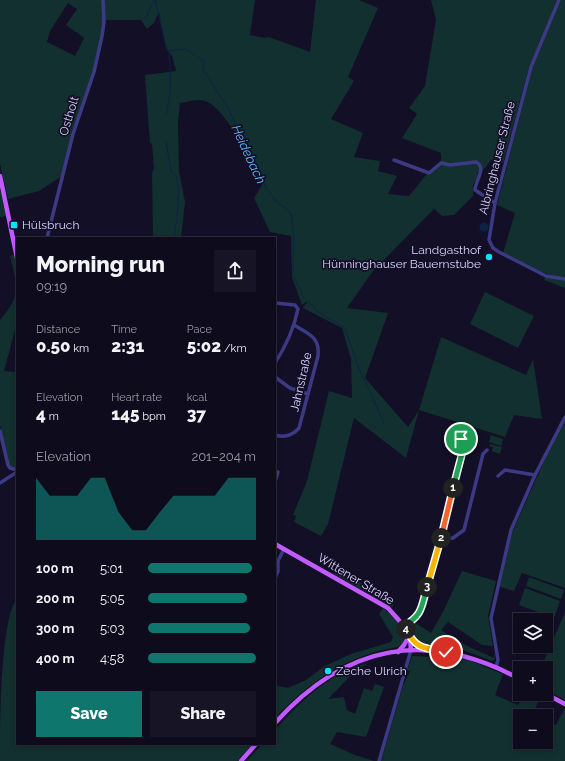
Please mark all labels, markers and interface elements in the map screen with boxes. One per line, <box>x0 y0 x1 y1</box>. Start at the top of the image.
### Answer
street label: Ostholt <box>56 95 82 137</box>
street label: Albringhauser Straße <box>476 100 518 216</box>
water label: Heidebach <box>228 122 269 186</box>
place label: Hülsbruch <box>22 218 79 232</box>
marker: Hülsbruch <box>9 220 19 230</box>
place label: Landgasthof Hünninghauser Bauernstube <box>322 243 482 271</box>
button: share <box>214 250 256 292</box>
text: Morning run <box>36 251 165 277</box>
marker: Landgasthof Hünninghauser Bauernstube <box>484 252 494 262</box>
text: 09:19 <box>36 279 67 294</box>
text: Distance <box>36 323 80 336</box>
text: Time <box>111 323 137 336</box>
text: Pace <box>187 323 212 336</box>
text: 0.50 <box>36 336 70 356</box>
text: 2:31 <box>111 336 144 356</box>
text: 5:02 <box>187 336 221 356</box>
text: km <box>70 342 89 355</box>
text: /km <box>221 342 247 355</box>
street label: Jahnstraße <box>287 351 315 413</box>
text: Elevation <box>36 391 83 404</box>
text: Heart rate <box>111 391 162 404</box>
text: kcal <box>187 391 207 404</box>
text: 4 <box>36 404 46 424</box>
text: 145 <box>111 404 139 424</box>
text: 37 <box>187 404 206 424</box>
text: m <box>46 410 59 423</box>
text: bpm <box>139 410 166 423</box>
pin <box>444 422 478 456</box>
icon: arrive <box>450 428 472 450</box>
text: Elevation <box>36 449 91 464</box>
text: 201–204 m <box>191 449 256 464</box>
pin: 1 <box>443 478 463 498</box>
text: 1 <box>450 481 456 494</box>
pin: 2 <box>431 528 451 548</box>
text: 2 <box>438 531 444 544</box>
street label: Wittener Straße <box>315 551 397 607</box>
text: 100 m <box>36 561 74 576</box>
text: 5:01 <box>100 561 123 576</box>
pin: 3 <box>417 577 437 597</box>
text: 3 <box>424 580 430 593</box>
text: 200 m <box>36 591 75 606</box>
text: 5:05 <box>100 591 125 606</box>
map controls <box>513 613 553 749</box>
button: layers <box>513 613 553 653</box>
pin: 4 <box>396 619 416 639</box>
text: 300 m <box>36 621 74 636</box>
text: 5:03 <box>100 621 124 636</box>
text: 4 <box>403 622 409 635</box>
pin <box>429 635 463 669</box>
icon: check <box>435 641 457 663</box>
text: 400 m <box>36 651 75 666</box>
text: 4:58 <box>100 651 124 666</box>
button: + <box>513 661 553 701</box>
place label: Zeche Ulrich <box>336 664 407 678</box>
marker: Zeche Ulrich <box>323 666 333 676</box>
button: Save <box>36 691 142 737</box>
button: Share <box>150 691 256 737</box>
button: − <box>513 709 553 749</box>

